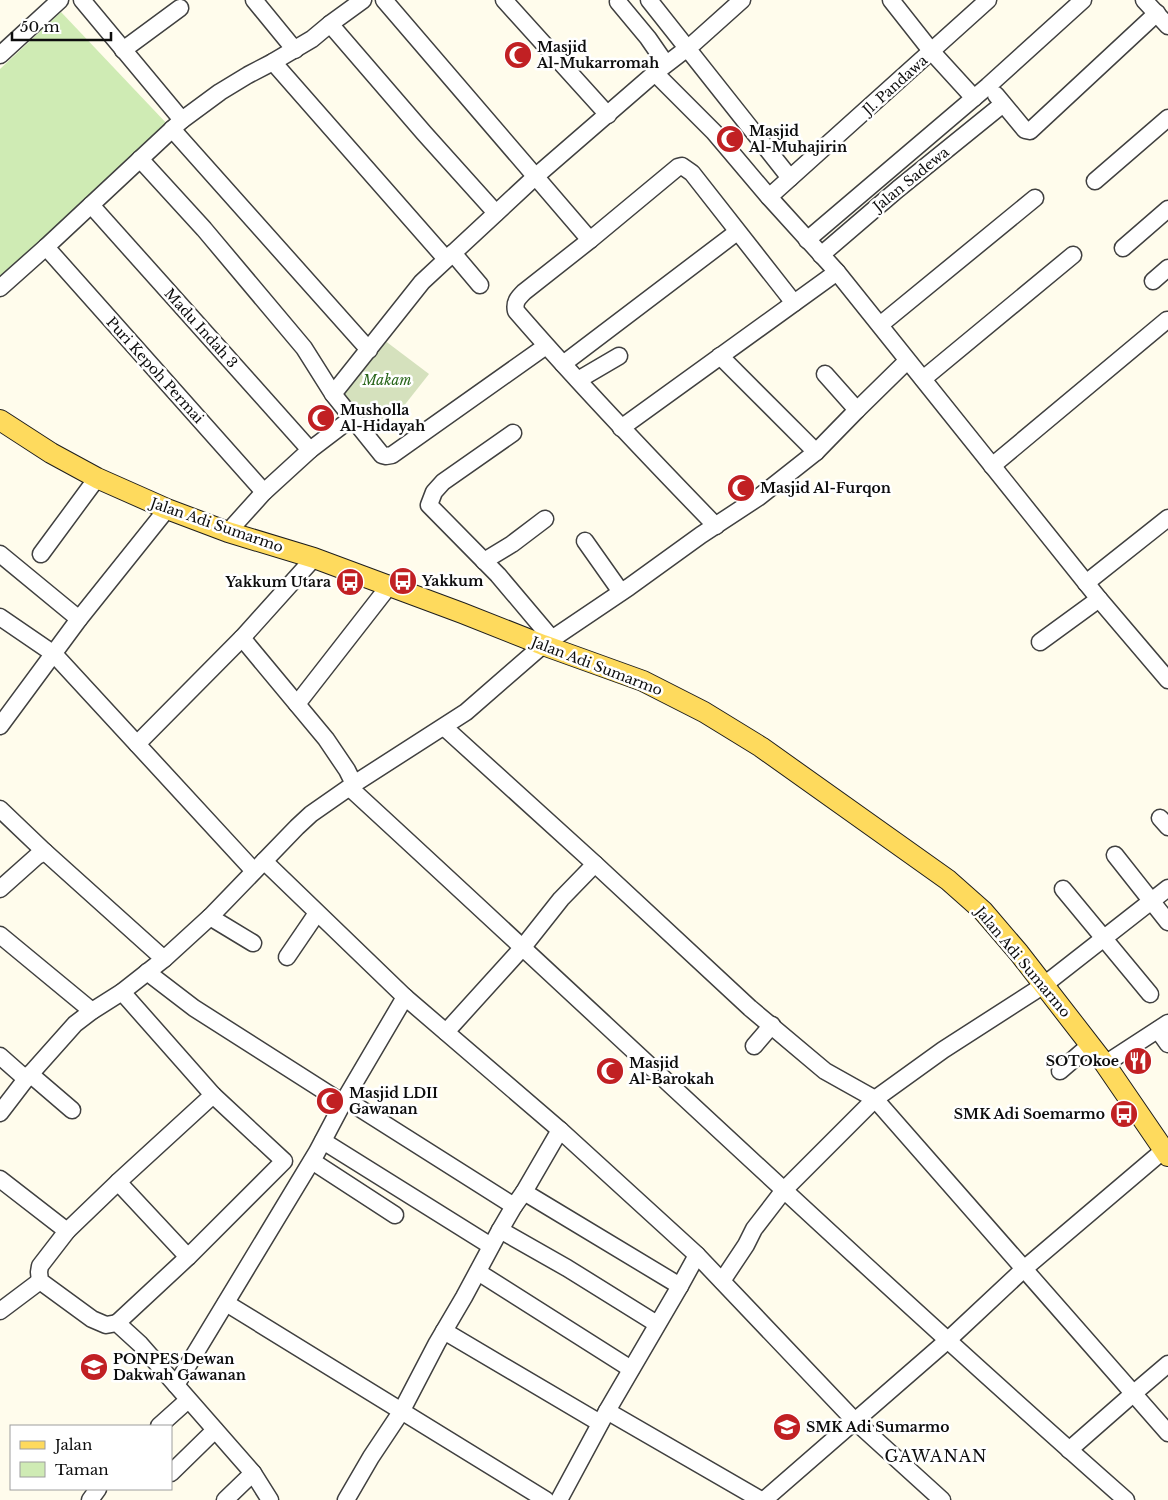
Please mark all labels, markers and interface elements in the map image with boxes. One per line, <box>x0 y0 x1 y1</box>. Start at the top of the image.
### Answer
scale bar <box>12 10 111 42</box>
text: 50 m <box>20 17 60 36</box>
place label: Masjid Al-Mukarromah <box>536 38 659 72</box>
mosque icon: Masjid Al-Mukarromah <box>503 40 533 70</box>
street label: Jl. Pandawa <box>857 51 931 120</box>
place label: Masjid Al-Muhajirin <box>748 122 847 156</box>
mosque icon: Masjid Al-Muhajirin <box>715 124 745 154</box>
street label: Jalan Sadewa <box>868 143 953 216</box>
street label: Madu Indah 3 <box>161 285 241 371</box>
street label: Puri Kepoh Permai <box>103 313 208 427</box>
park label: Makam <box>361 371 412 389</box>
place label: Musholla Al-Hidayah <box>339 401 425 435</box>
mosque icon: Musholla Al-Hidayah <box>306 403 336 433</box>
mosque icon: Masjid Al-Furqon <box>726 473 756 503</box>
place label: Masjid Al-Furqon <box>760 479 891 497</box>
street label: Jalan Adi Sumarmo <box>146 493 286 556</box>
bus stop icon: Yakkum <box>388 566 418 596</box>
bus stop icon: Yakkum Utara <box>335 567 365 597</box>
place label: Yakkum <box>421 572 484 590</box>
place label: Yakkum Utara <box>224 573 331 591</box>
street label: Jalan Adi Sumarmo <box>527 632 665 699</box>
street label: Jalan Adi Sumarmo <box>970 901 1075 1021</box>
restaurant icon: SOTOkoe <box>1123 1046 1153 1076</box>
place label: SOTOkoe <box>1046 1052 1119 1070</box>
place label: Masjid Al-Barokah <box>628 1054 714 1088</box>
mosque icon: Masjid Al-Barokah <box>595 1056 625 1086</box>
place label: Masjid LDII Gawanan <box>349 1084 438 1118</box>
mosque icon: Masjid LDII Gawanan <box>315 1086 345 1116</box>
bus stop icon: SMK Adi Soemarmo <box>1109 1099 1139 1129</box>
place label: SMK Adi Soemarmo <box>954 1105 1105 1123</box>
place label: PONPES Dewan Dakwah Gawanan <box>113 1350 246 1384</box>
school or university icon: PONPES Dewan Dakwah Gawanan <box>79 1352 109 1382</box>
school or university icon: SMK Adi Sumarmo <box>772 1412 802 1442</box>
place label: SMK Adi Sumarmo <box>806 1418 950 1436</box>
legend <box>10 1425 172 1490</box>
text: Jalan <box>53 1435 92 1454</box>
district label: GAWANAN <box>885 1446 987 1466</box>
text: Taman <box>55 1460 109 1479</box>

